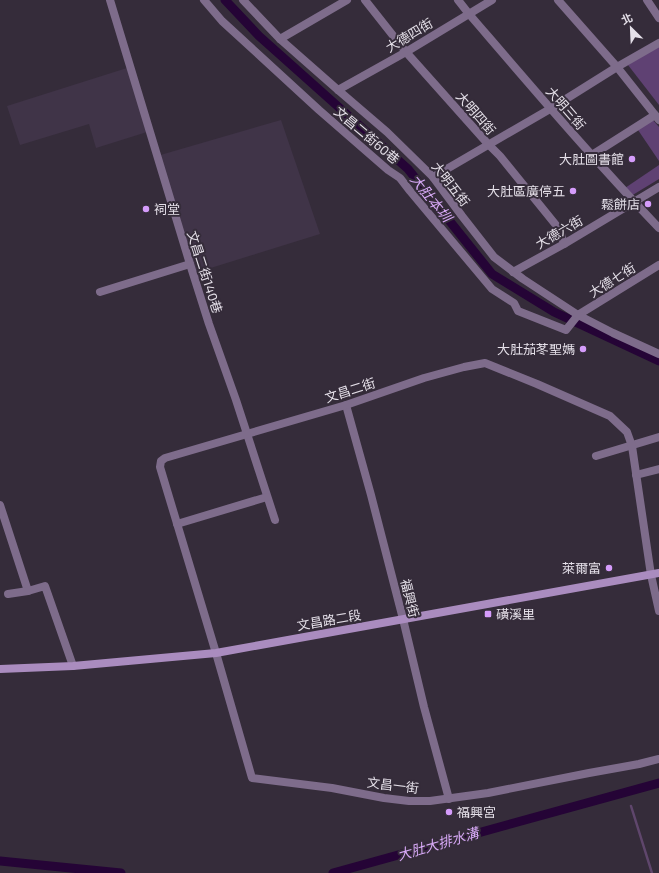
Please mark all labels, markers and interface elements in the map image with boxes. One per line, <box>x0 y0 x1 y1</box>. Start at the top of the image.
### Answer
north arrow <box>611 8 651 48</box>
text: 北 <box>619 10 634 27</box>
street label: 大德四街 <box>383 15 435 55</box>
street label: 大明三街 <box>543 83 589 133</box>
street label: 大明四街 <box>453 88 499 138</box>
street label: 文昌二街60巷 <box>331 103 403 167</box>
place label: 大肚圖書館 <box>559 151 624 167</box>
marker: 大肚圖書館 <box>627 154 637 164</box>
street label: 大明五街 <box>429 159 473 209</box>
water label: 大肚本圳 <box>407 171 457 226</box>
place label: 大肚區廣停五 <box>487 183 565 199</box>
marker: 大肚區廣停五 <box>568 186 578 196</box>
place label: 鬆餅店 <box>601 196 640 212</box>
marker: 鬆餅店 <box>643 199 653 209</box>
place label: 祠堂 <box>154 201 180 217</box>
marker: 祠堂 <box>141 204 151 214</box>
street label: 大德六街 <box>532 212 586 252</box>
street label: 文昌二街140巷 <box>184 229 226 315</box>
street label: 大德七街 <box>586 259 638 301</box>
place label: 大肚茄苳聖媽 <box>497 341 575 357</box>
marker: 大肚茄苳聖媽 <box>578 344 588 354</box>
street label: 文昌二街 <box>323 374 377 406</box>
place label: 萊爾富 <box>562 560 601 576</box>
marker: 萊爾富 <box>604 563 614 573</box>
street label: 福興街 <box>398 577 422 619</box>
street label: 文昌路二段 <box>296 606 362 634</box>
place label: 磺溪里 <box>496 606 535 622</box>
marker: 磺溪里 <box>483 609 493 619</box>
street label: 文昌一街 <box>366 774 420 796</box>
place label: 福興宮 <box>457 804 496 820</box>
marker: 福興宮 <box>444 807 454 817</box>
water label: 大肚大排水溝 <box>395 823 483 863</box>

